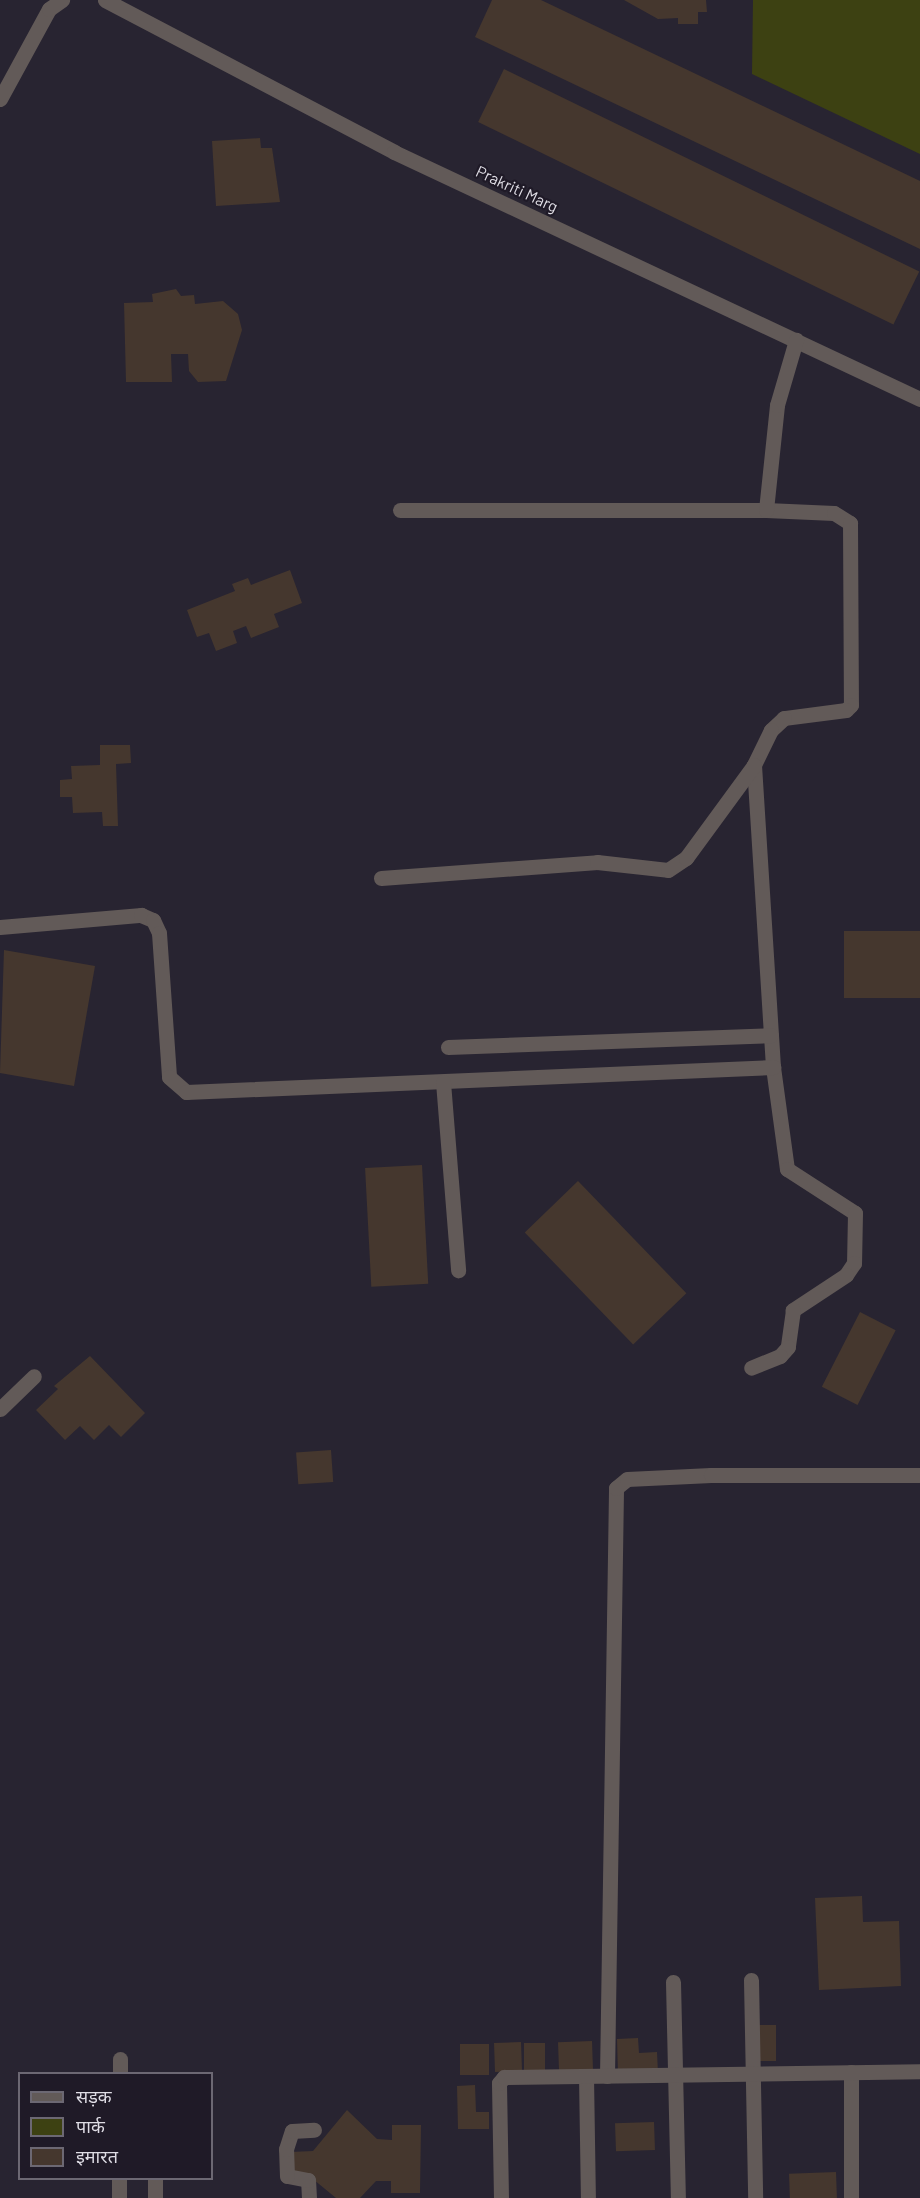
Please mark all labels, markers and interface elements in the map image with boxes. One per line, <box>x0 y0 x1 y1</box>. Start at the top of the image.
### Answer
street label: Prakriti Marg <box>473 162 561 216</box>
legend <box>18 2072 213 2180</box>
text: सड़क <box>76 2085 112 2107</box>
text: पार्क <box>76 2115 105 2137</box>
text: इमारत <box>76 2145 118 2167</box>

